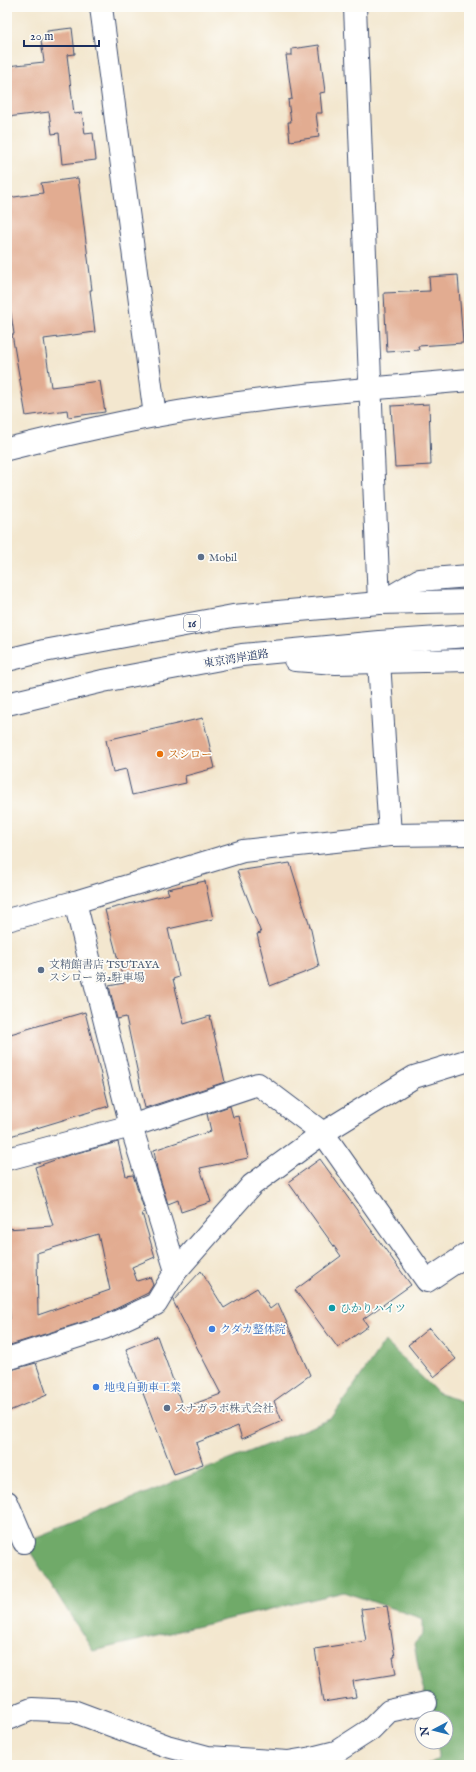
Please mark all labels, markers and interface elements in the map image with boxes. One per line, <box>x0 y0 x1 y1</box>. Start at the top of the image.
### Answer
scale bar <box>24 22 99 48</box>
text: 20 m <box>30 29 53 44</box>
place label: Mobil <box>209 551 237 565</box>
marker: Mobil <box>196 552 206 562</box>
road number: 16 <box>184 615 200 631</box>
street label: 東京湾岸道路 <box>202 647 270 671</box>
place label: スシロー <box>168 748 212 762</box>
marker: スシロー <box>155 749 165 759</box>
place label: 文精館書店 TSUTAYA スシロー 第2駐車場 <box>49 958 160 985</box>
marker: 文精館書店 TSUTAYA スシロー 第2駐車場 <box>36 965 46 975</box>
place label: ひかりハイツ <box>340 1302 406 1316</box>
marker: ひかりハイツ <box>327 1303 337 1313</box>
place label: クダカ整体院 <box>220 1323 286 1337</box>
marker: クダカ整体院 <box>207 1324 217 1334</box>
place label: 地曵自動車工業 <box>104 1381 181 1395</box>
marker: 地曵自動車工業 <box>91 1382 101 1392</box>
place label: スナガラボ株式会社 <box>175 1402 274 1416</box>
marker: スナガラボ株式会社 <box>162 1403 172 1413</box>
north arrow <box>414 1710 454 1750</box>
text: N <box>417 1725 433 1738</box>

